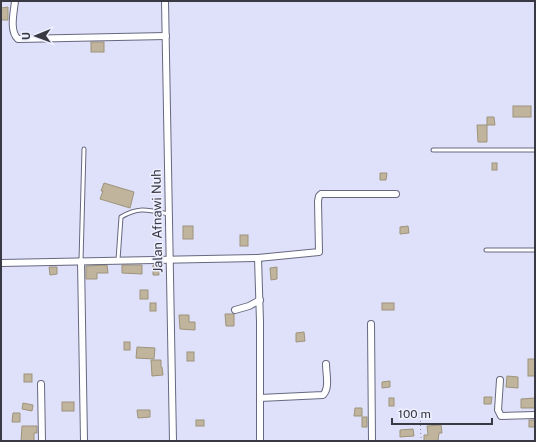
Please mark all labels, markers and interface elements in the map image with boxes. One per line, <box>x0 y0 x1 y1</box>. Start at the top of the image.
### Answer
north arrow <box>16 16 56 56</box>
text: U <box>20 32 32 40</box>
street label: Jalan Afnawi Nuh <box>149 169 165 273</box>
scale bar <box>392 400 492 426</box>
text: 100 m <box>398 407 431 421</box>

